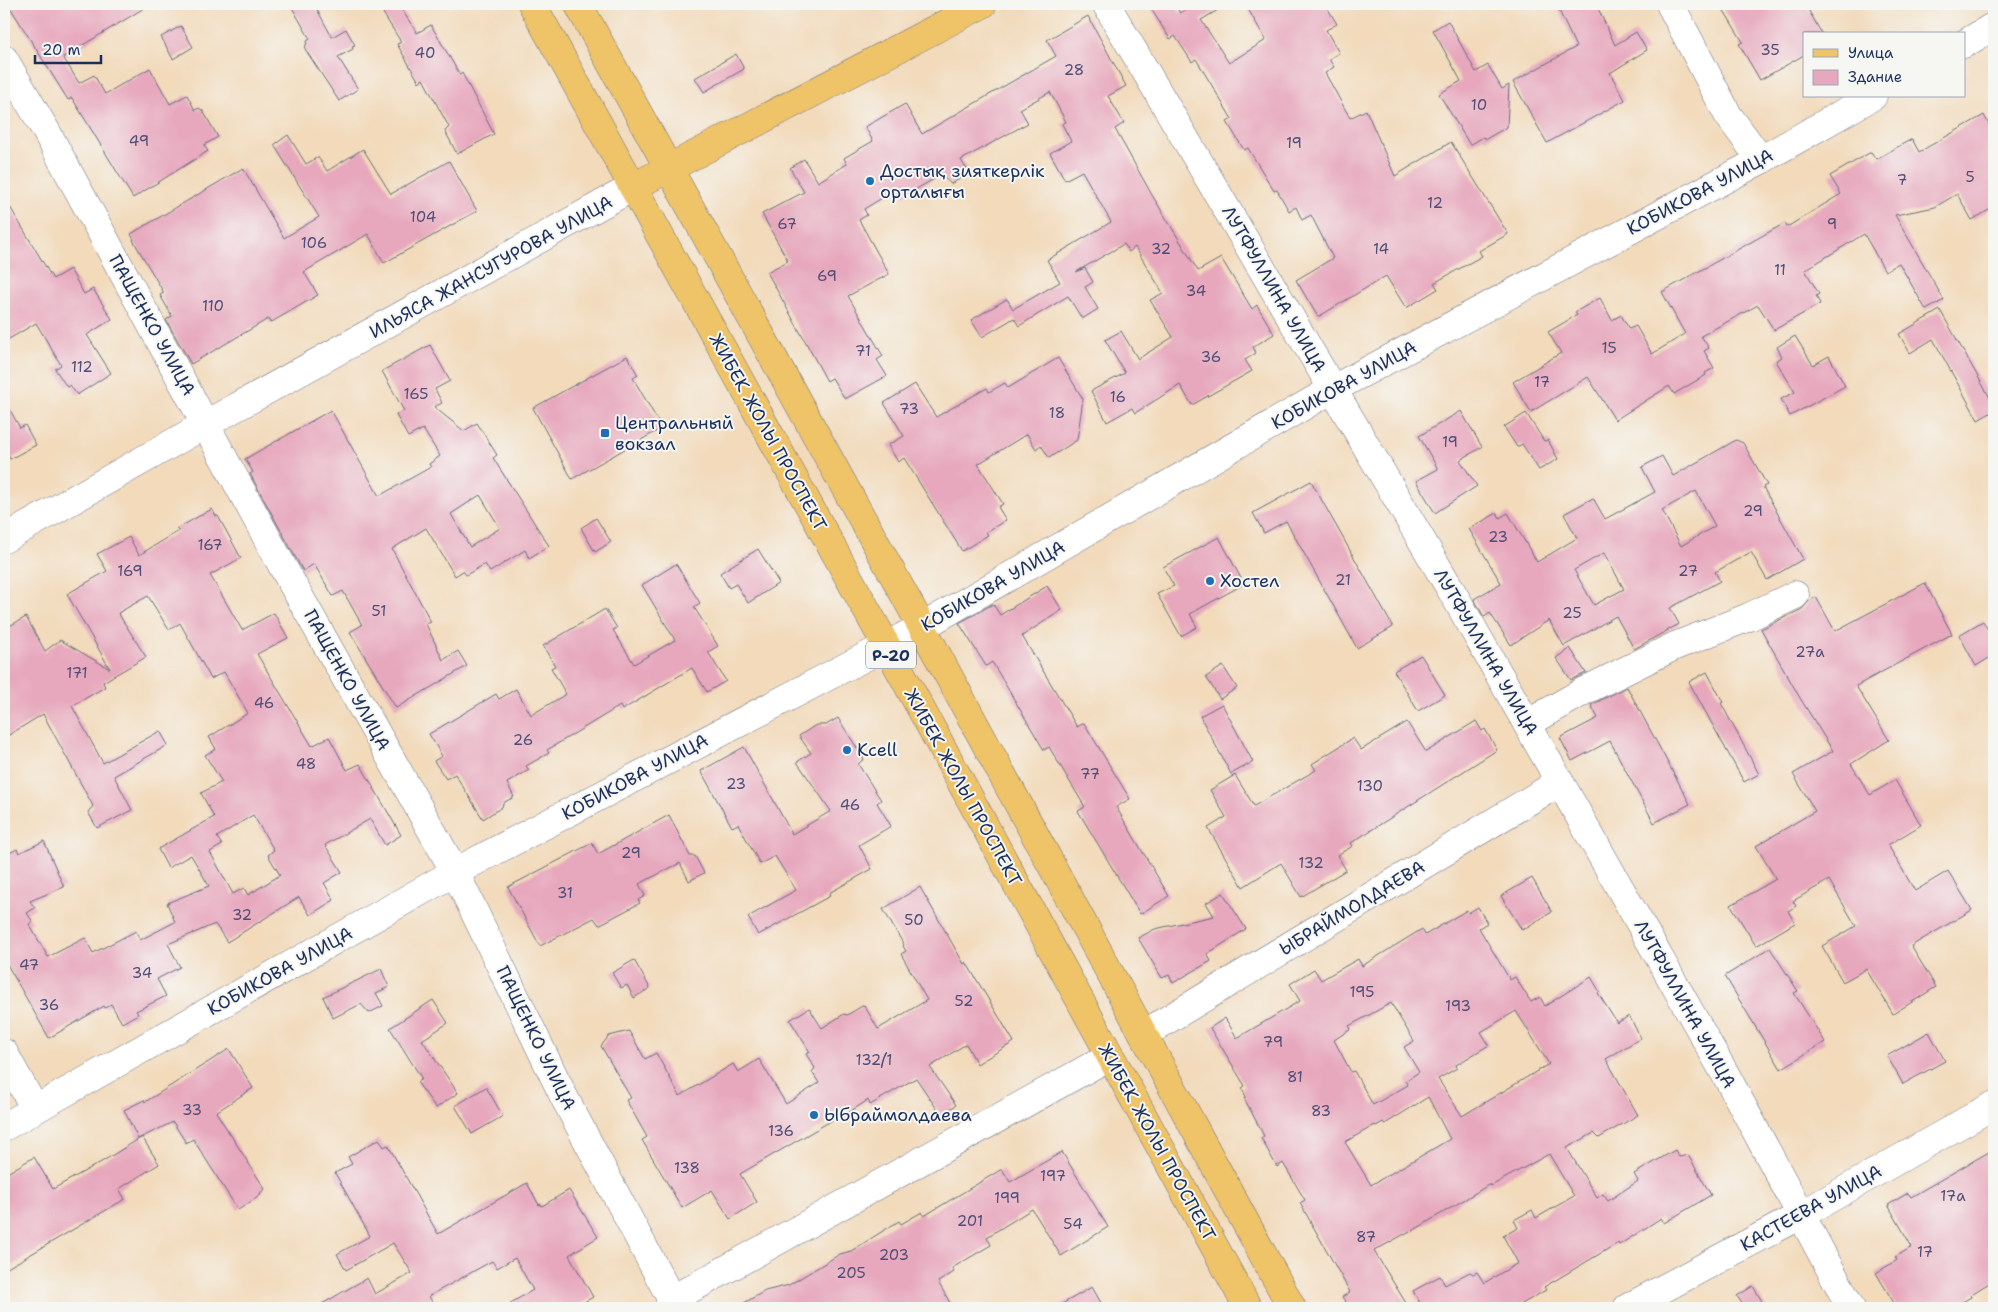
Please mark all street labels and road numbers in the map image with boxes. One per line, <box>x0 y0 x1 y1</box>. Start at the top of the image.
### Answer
street label: КОБИКОВА УЛИЦА <box>1623 143 1777 241</box>
street label: ИЛЬЯСА ЖАНСУГУРОВА УЛИЦА <box>365 190 617 344</box>
street label: ЛУТФУЛЛИНА УЛИЦА <box>1216 201 1332 377</box>
street label: ПАЩЕНКО УЛИЦА <box>103 250 201 400</box>
street label: ЖИБЕК ЖОЛЫ ПРОСПЕКТ <box>704 329 832 535</box>
street label: КОБИКОВА УЛИЦА <box>1267 335 1421 435</box>
street label: КОБИКОВА УЛИЦА <box>917 535 1069 637</box>
street label: ЛУТФУЛЛИНА УЛИЦА <box>1428 564 1544 740</box>
street label: ПАЩЕНКО УЛИЦА <box>298 605 396 755</box>
road number: Р-20 <box>866 642 916 668</box>
street label: ЖИБЕК ЖОЛЫ ПРОСПЕКТ <box>899 684 1027 890</box>
street label: КОБИКОВА УЛИЦА <box>558 728 712 826</box>
street label: ЫБРАЙМОЛДАЕВА <box>1275 855 1429 961</box>
street label: ЛУТФУЛЛИНА УЛИЦА <box>1629 916 1741 1092</box>
street label: КОБИКОВА УЛИЦА <box>203 921 357 1021</box>
street label: ПАЩЕНКО УЛИЦА <box>491 962 581 1114</box>
street label: ЖИБЕК ЖОЛЫ ПРОСПЕКТ <box>1093 1039 1221 1245</box>
street label: КАСТЕЕВА УЛИЦА <box>1736 1159 1886 1257</box>

